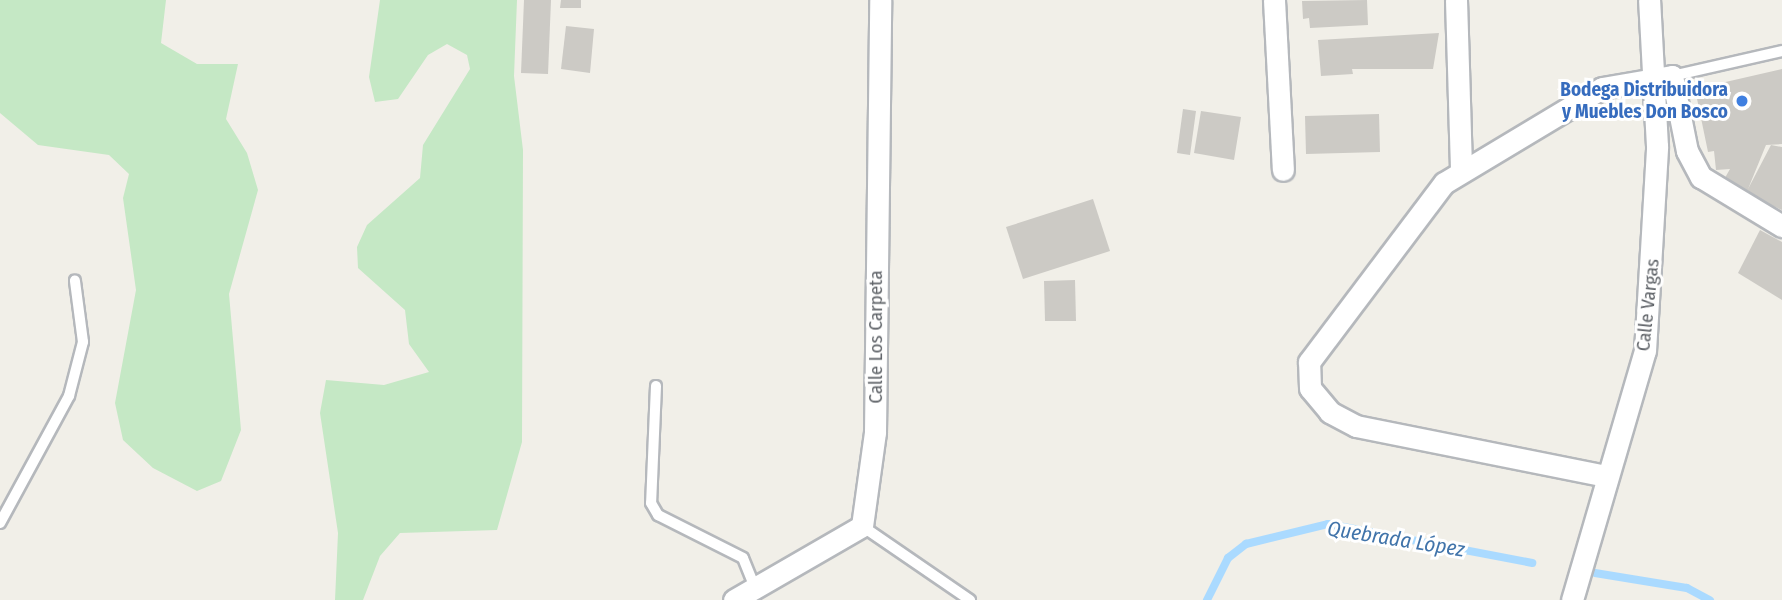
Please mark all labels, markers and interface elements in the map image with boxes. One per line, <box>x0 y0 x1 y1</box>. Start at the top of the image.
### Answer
place label: Bodega Distribuidora y Muebles Don Bosco <box>1560 79 1728 123</box>
marker: Bodega Distribuidora y Muebles Don Bosco <box>1734 93 1750 109</box>
street label: Calle Vargas <box>1632 258 1664 352</box>
street label: Calle Los Carpeta <box>865 270 887 404</box>
water label: Quebrada López <box>1326 516 1466 562</box>

